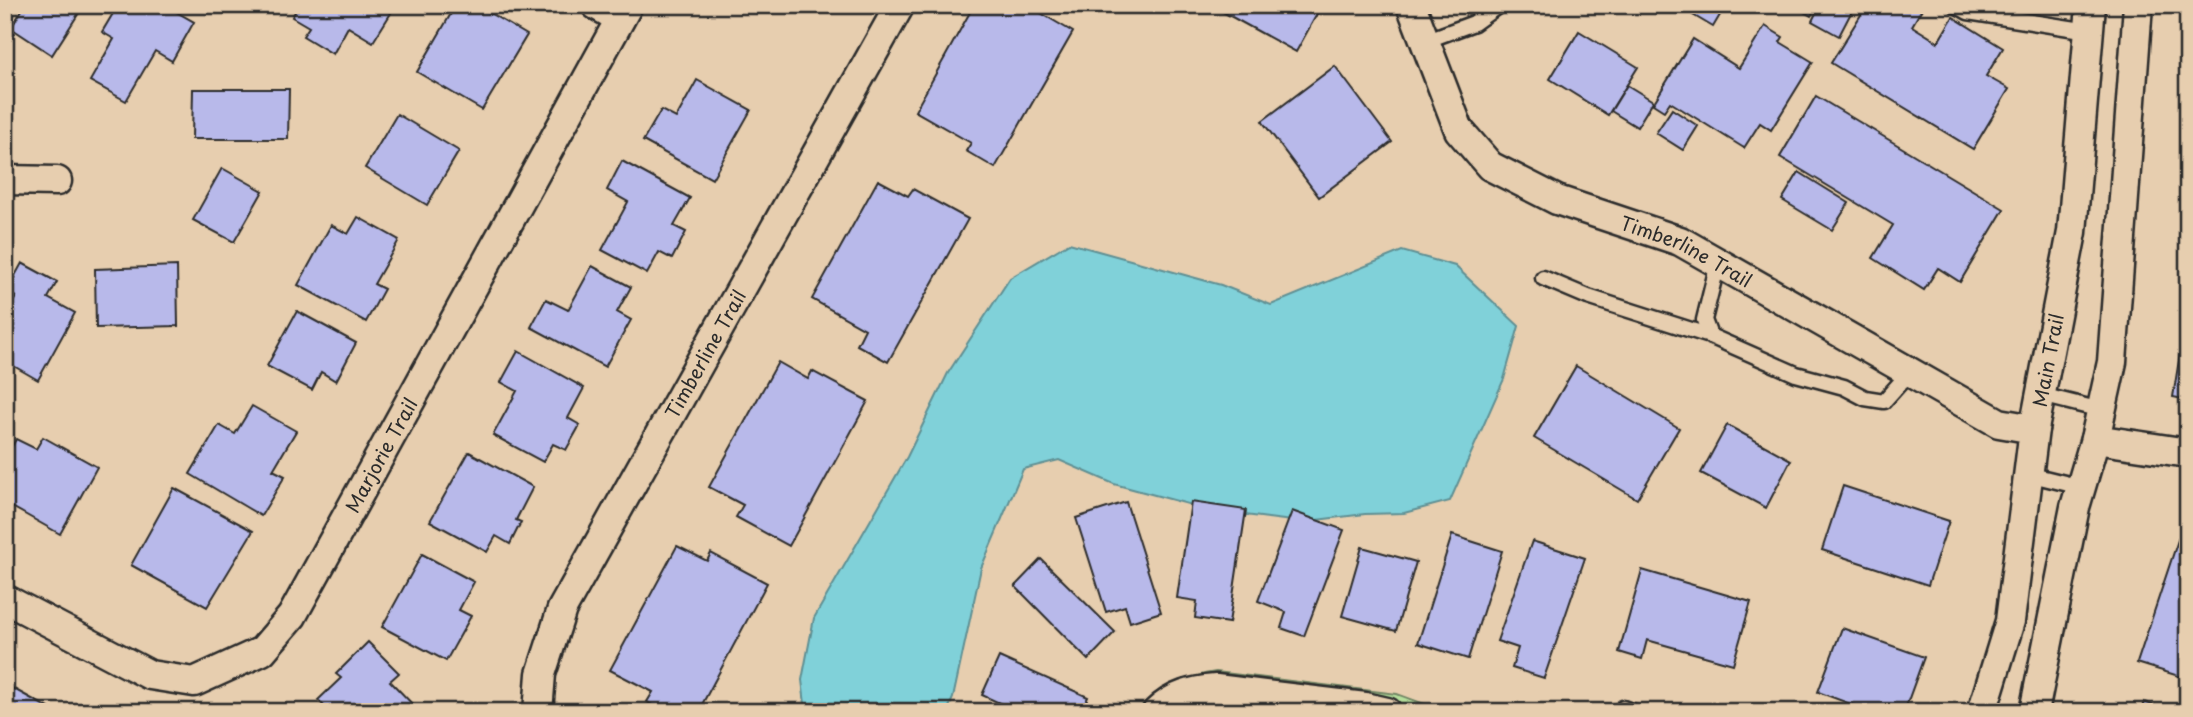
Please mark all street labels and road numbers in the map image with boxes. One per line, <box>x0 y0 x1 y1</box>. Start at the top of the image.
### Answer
street label: Timberline Trail <box>1617 208 1758 294</box>
street label: Timberline Trail <box>658 284 752 423</box>
street label: Main Trail <box>2025 311 2070 409</box>
street label: Marjorie Trail <box>338 392 424 517</box>

